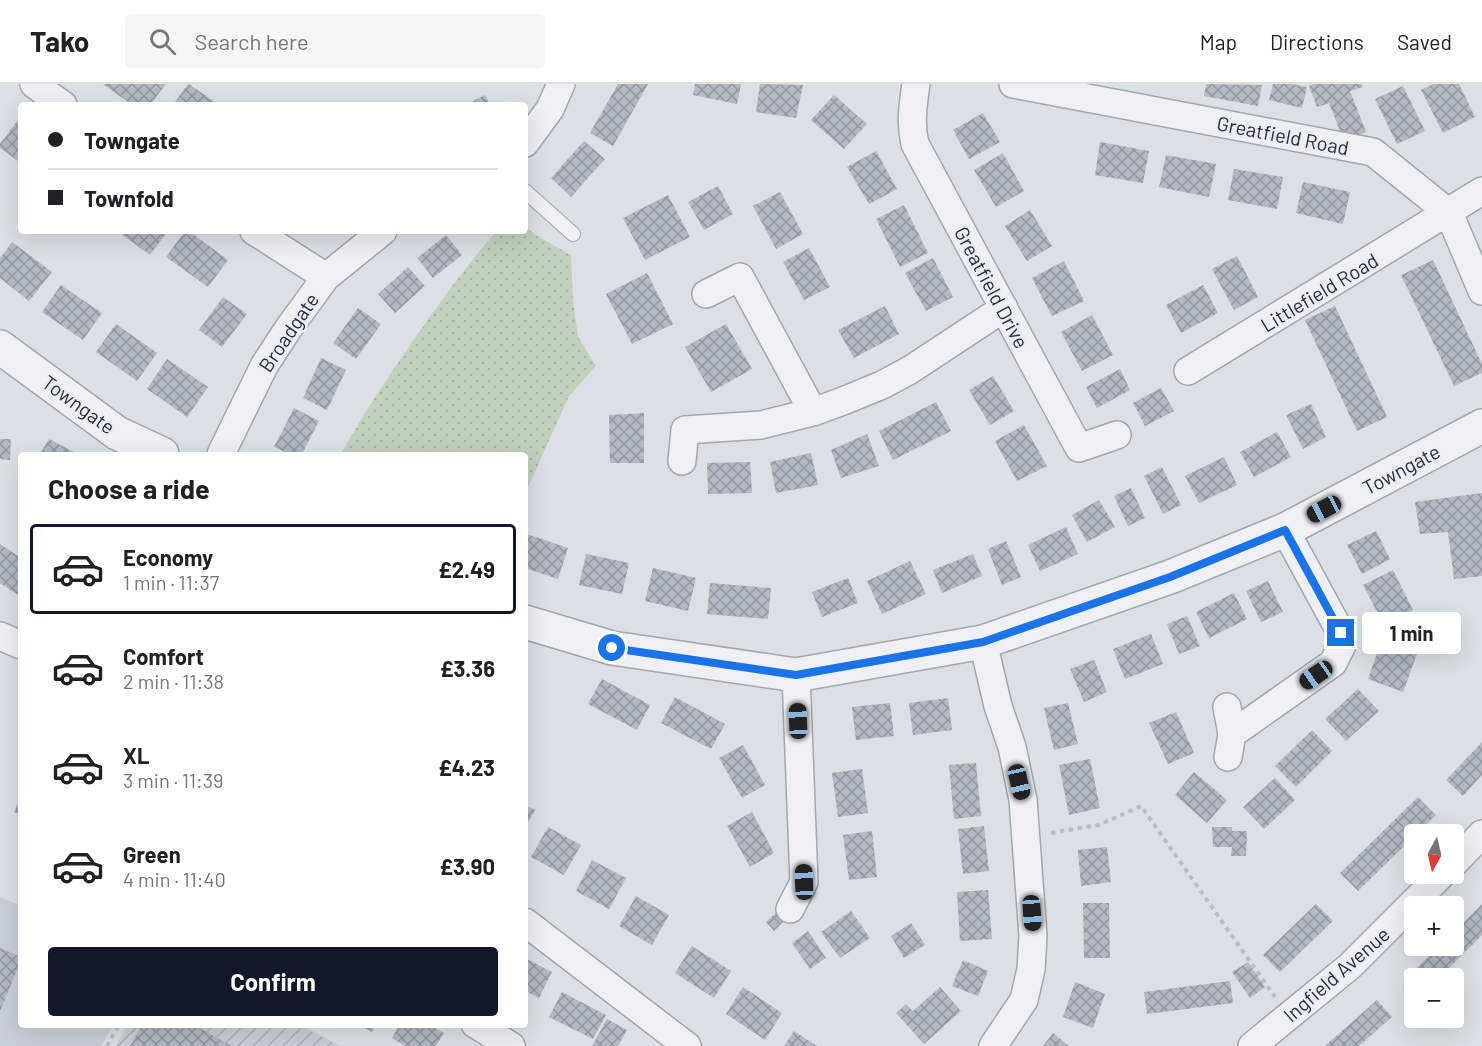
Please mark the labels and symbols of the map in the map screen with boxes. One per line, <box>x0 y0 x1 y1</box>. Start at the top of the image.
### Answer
street label: Greatfield Road <box>1215 110 1351 160</box>
street label: Greatfield Drive <box>950 222 1034 352</box>
street label: Littlefield Road <box>1256 247 1382 337</box>
street label: Broadgate <box>253 288 323 376</box>
street label: Towngate <box>38 370 120 438</box>
street label: Towngate <box>1358 439 1444 499</box>
car <box>1304 493 1344 525</box>
callout: 1 min <box>1362 612 1461 654</box>
route end <box>1327 619 1354 646</box>
route start <box>598 634 625 661</box>
car <box>1296 657 1336 693</box>
car <box>788 703 808 739</box>
car <box>1006 762 1032 802</box>
north arrow <box>1404 824 1464 884</box>
car <box>794 864 814 900</box>
car <box>1022 894 1042 932</box>
street label: Ingfield Avenue <box>1278 921 1394 1027</box>

